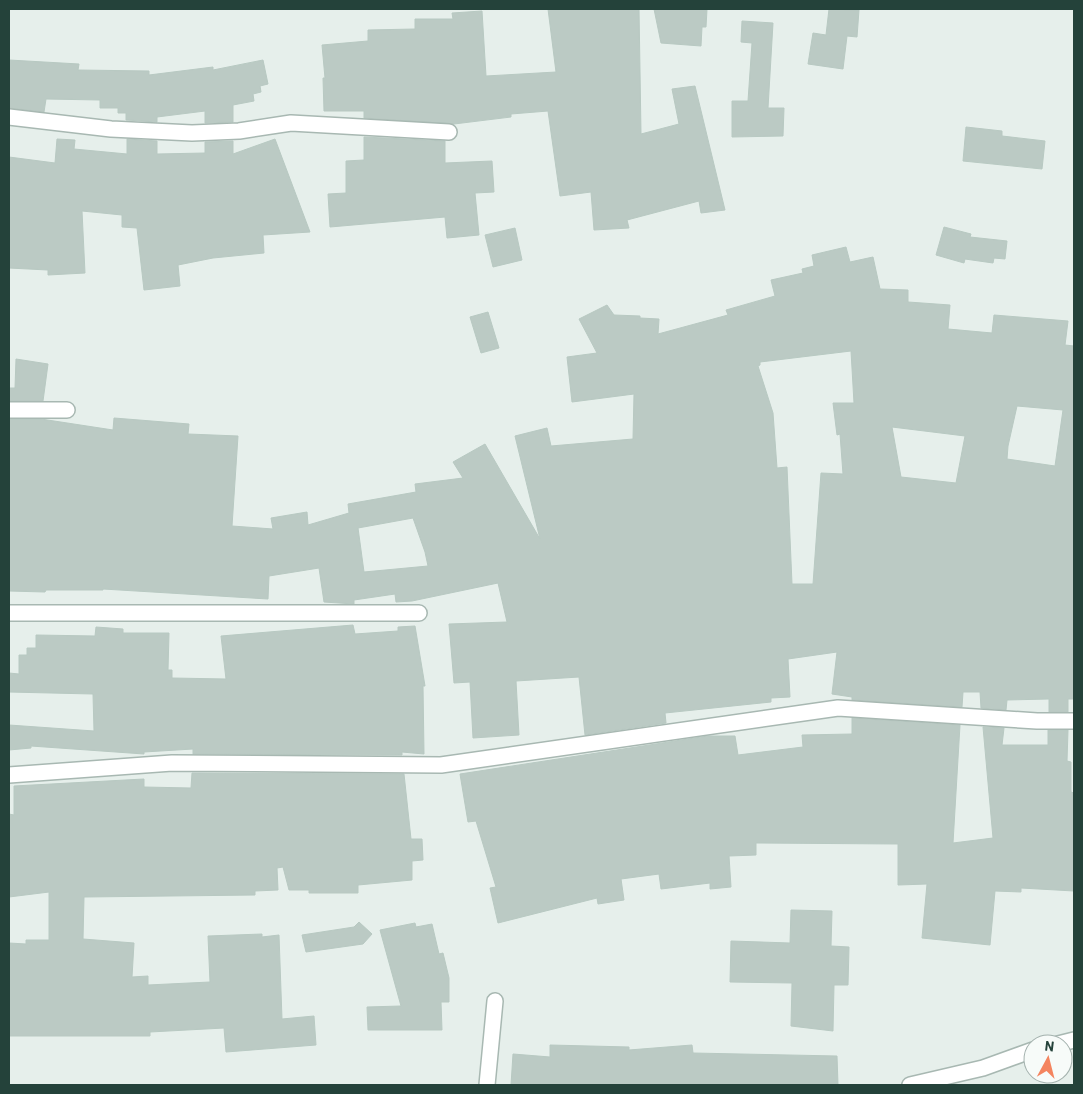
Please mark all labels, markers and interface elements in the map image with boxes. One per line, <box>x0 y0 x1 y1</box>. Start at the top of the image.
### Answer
north arrow <box>1023 1034 1073 1084</box>
text: N <box>1044 1037 1055 1055</box>

